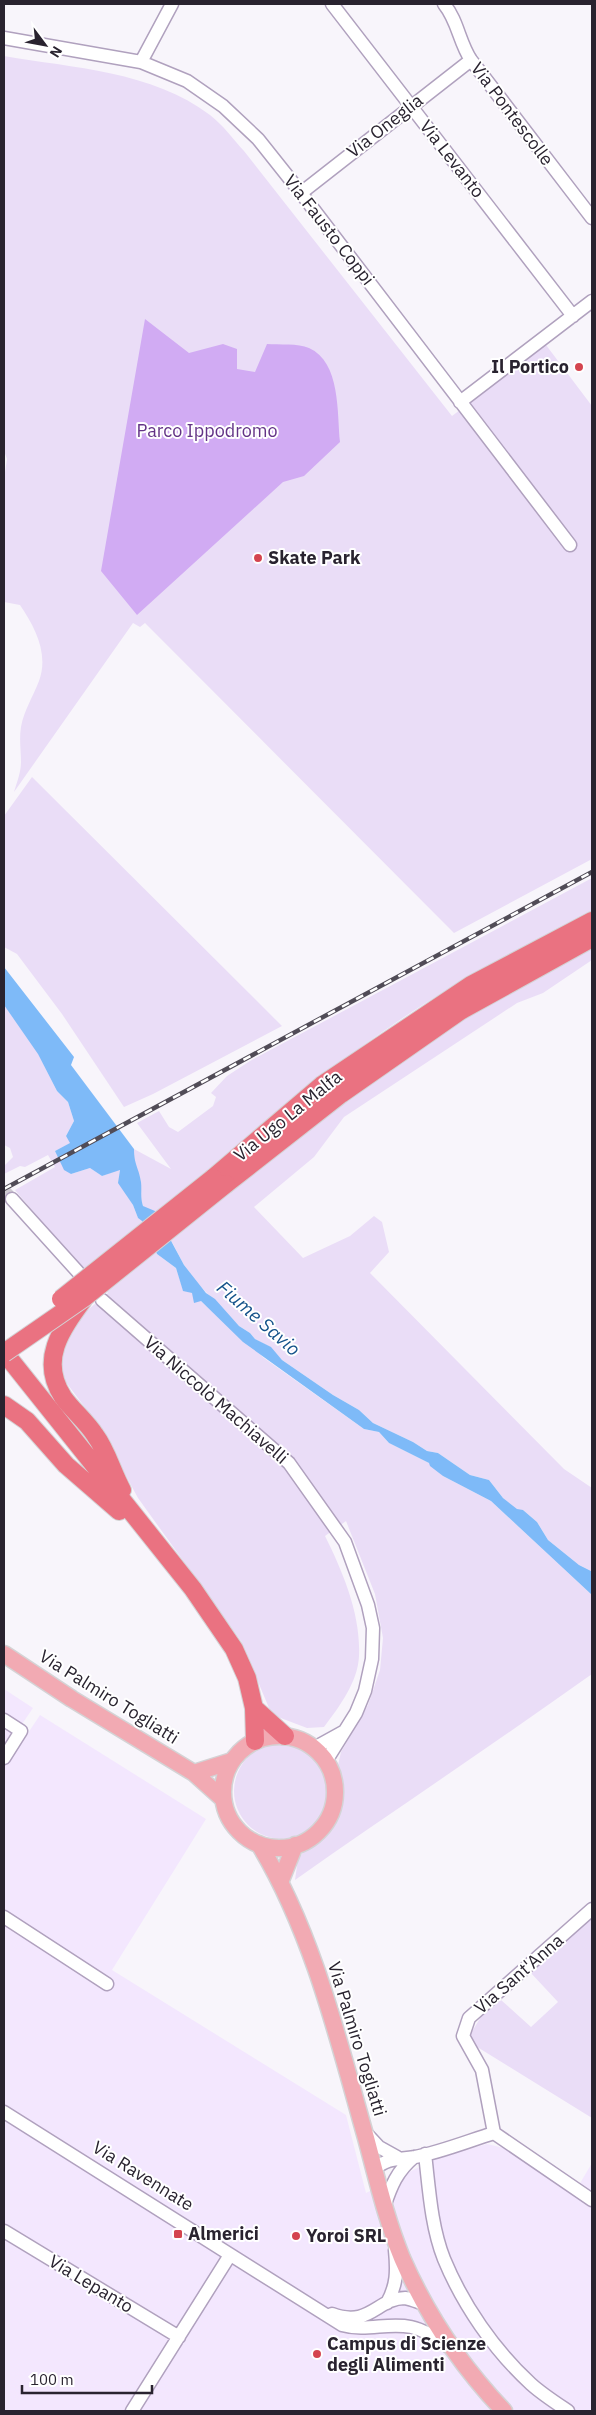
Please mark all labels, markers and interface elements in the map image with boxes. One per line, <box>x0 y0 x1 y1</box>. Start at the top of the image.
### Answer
north arrow <box>20 20 70 70</box>
text: N <box>46 43 66 61</box>
street label: Via Pontescolle <box>466 57 559 170</box>
street label: Via Oneglia <box>342 88 428 163</box>
street label: Via Levanto <box>415 115 490 202</box>
street label: Via Fausto Coppi <box>279 170 380 290</box>
place label: Il Portico <box>491 355 569 378</box>
marker: Il Portico <box>573 361 585 373</box>
park label: Parco Ippodromo <box>136 419 278 442</box>
place label: Skate Park <box>268 546 361 569</box>
marker: Skate Park <box>252 552 264 564</box>
street label: Via Ugo La Malfa <box>229 1065 347 1166</box>
water label: Fiume Savio <box>212 1275 306 1361</box>
street label: Via Niccolò Machiavelli <box>139 1331 293 1469</box>
street label: Via Palmiro Togliatti <box>35 1644 183 1749</box>
street label: Via Sant'Anna <box>469 1928 568 2019</box>
street label: Via Palmiro Togliatti <box>323 1959 392 2119</box>
street label: Via Ravennate <box>88 2135 198 2216</box>
place label: Almerici <box>188 2222 259 2245</box>
place label: Yoroi SRL <box>306 2224 386 2247</box>
marker: Almerici <box>172 2228 184 2240</box>
marker: Yoroi SRL <box>290 2230 302 2242</box>
street label: Via Lepanto <box>45 2249 138 2318</box>
place label: Campus di Scienze degli Alimenti <box>327 2332 486 2376</box>
marker: Campus di Scienze degli Alimenti <box>311 2348 323 2360</box>
scale bar <box>22 2362 152 2394</box>
text: 100 m <box>30 2370 74 2389</box>

